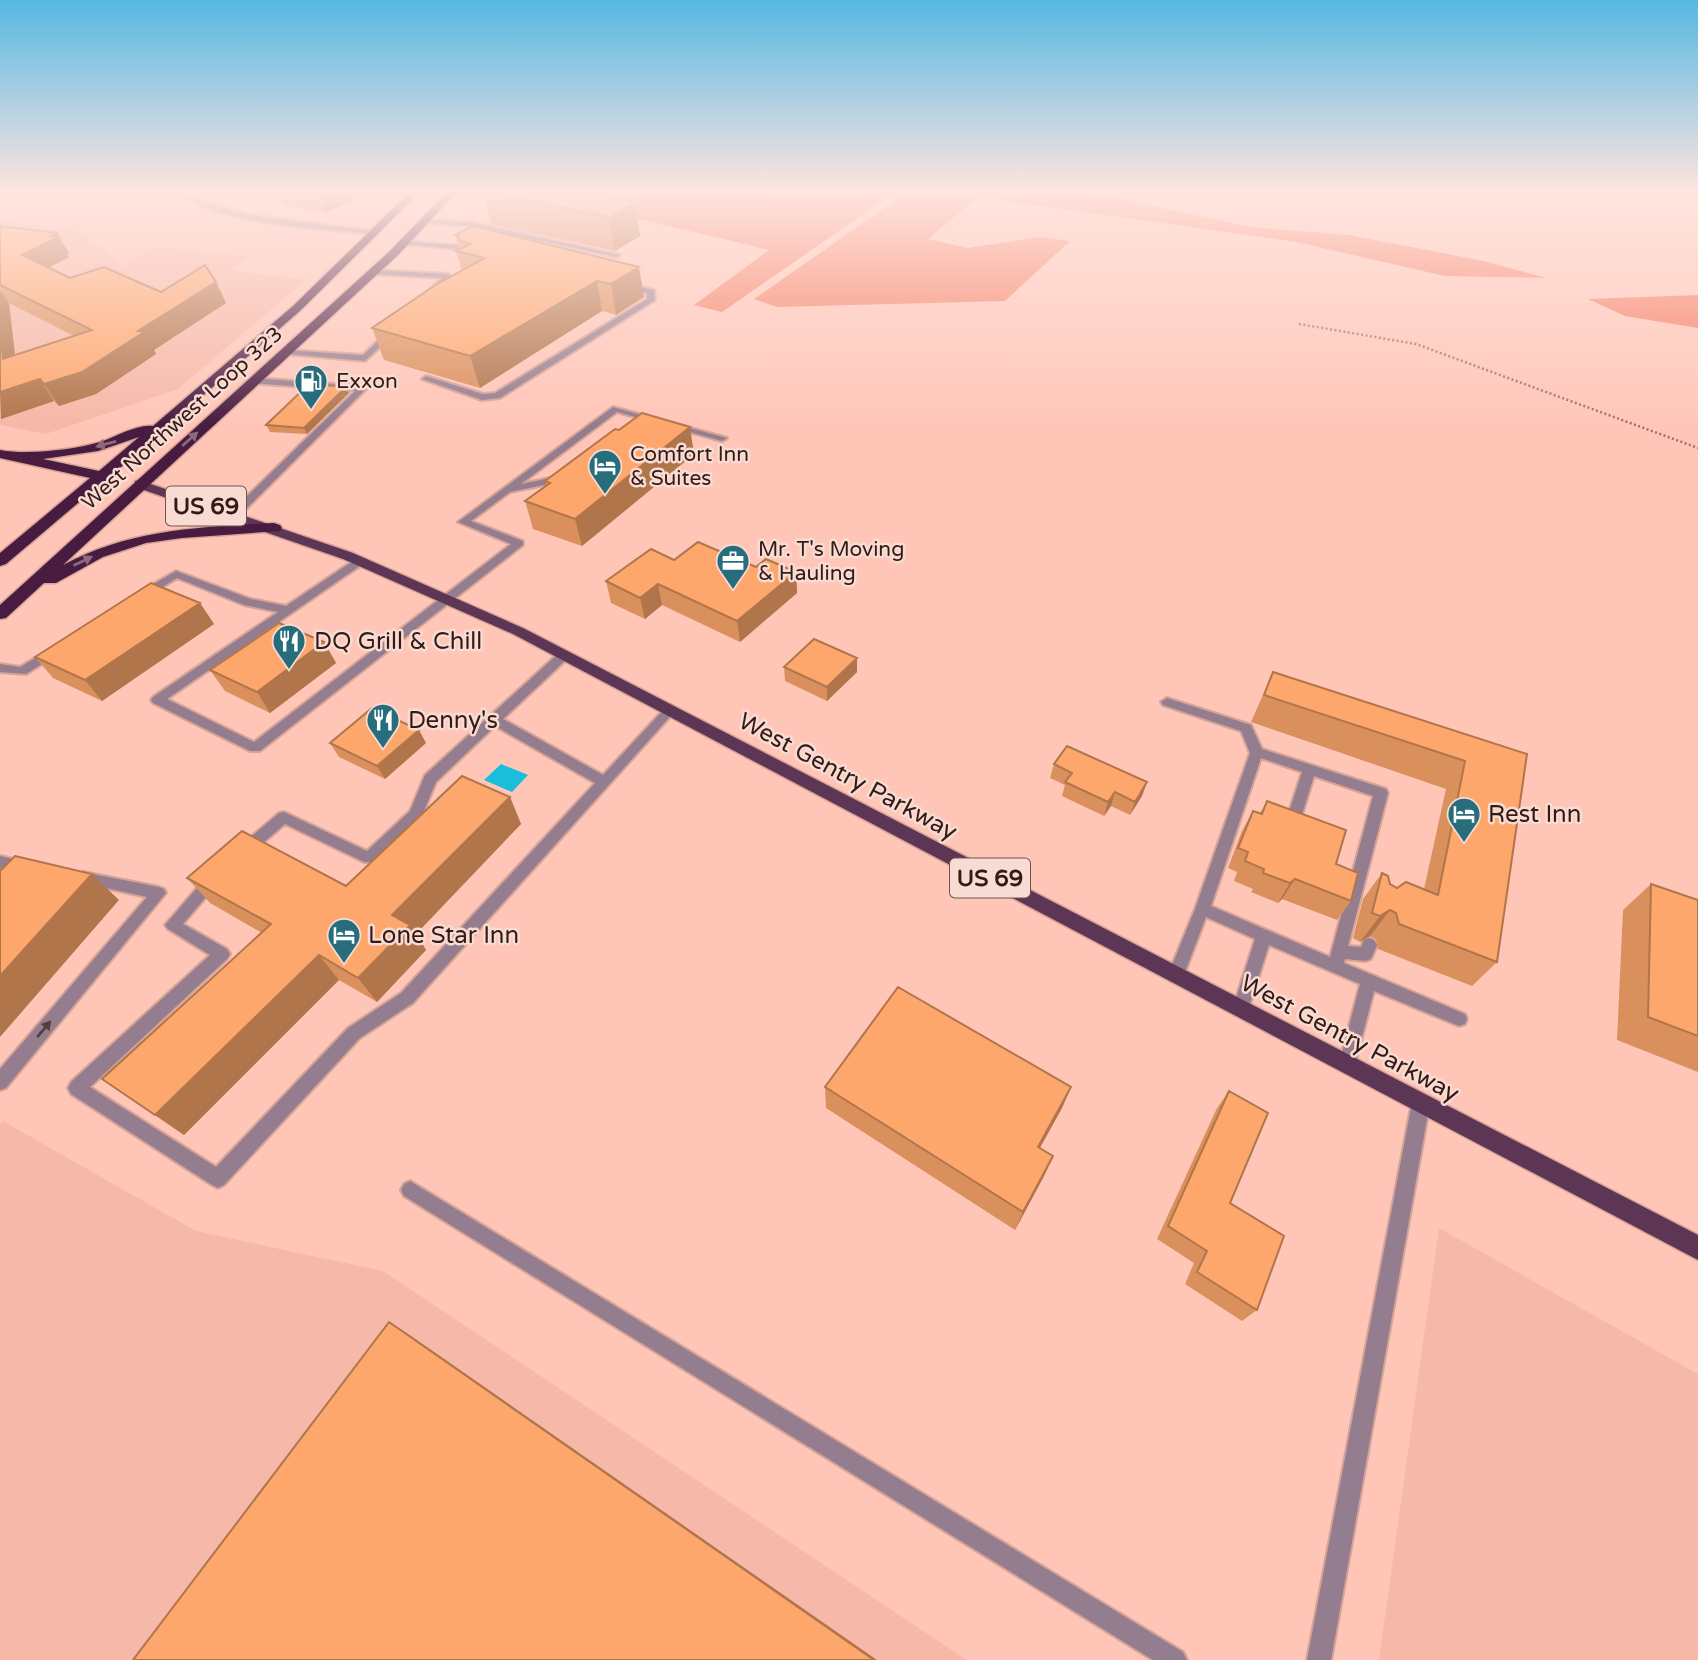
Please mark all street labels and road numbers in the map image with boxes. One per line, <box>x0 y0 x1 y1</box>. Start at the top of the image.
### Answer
street label: West Northwest Loop 323 <box>77 322 288 515</box>
road number: US 69 <box>166 486 246 526</box>
street label: West Gentry Parkway <box>733 706 962 846</box>
road number: US 69 <box>950 858 1030 898</box>
street label: West Gentry Parkway <box>1235 968 1464 1108</box>

